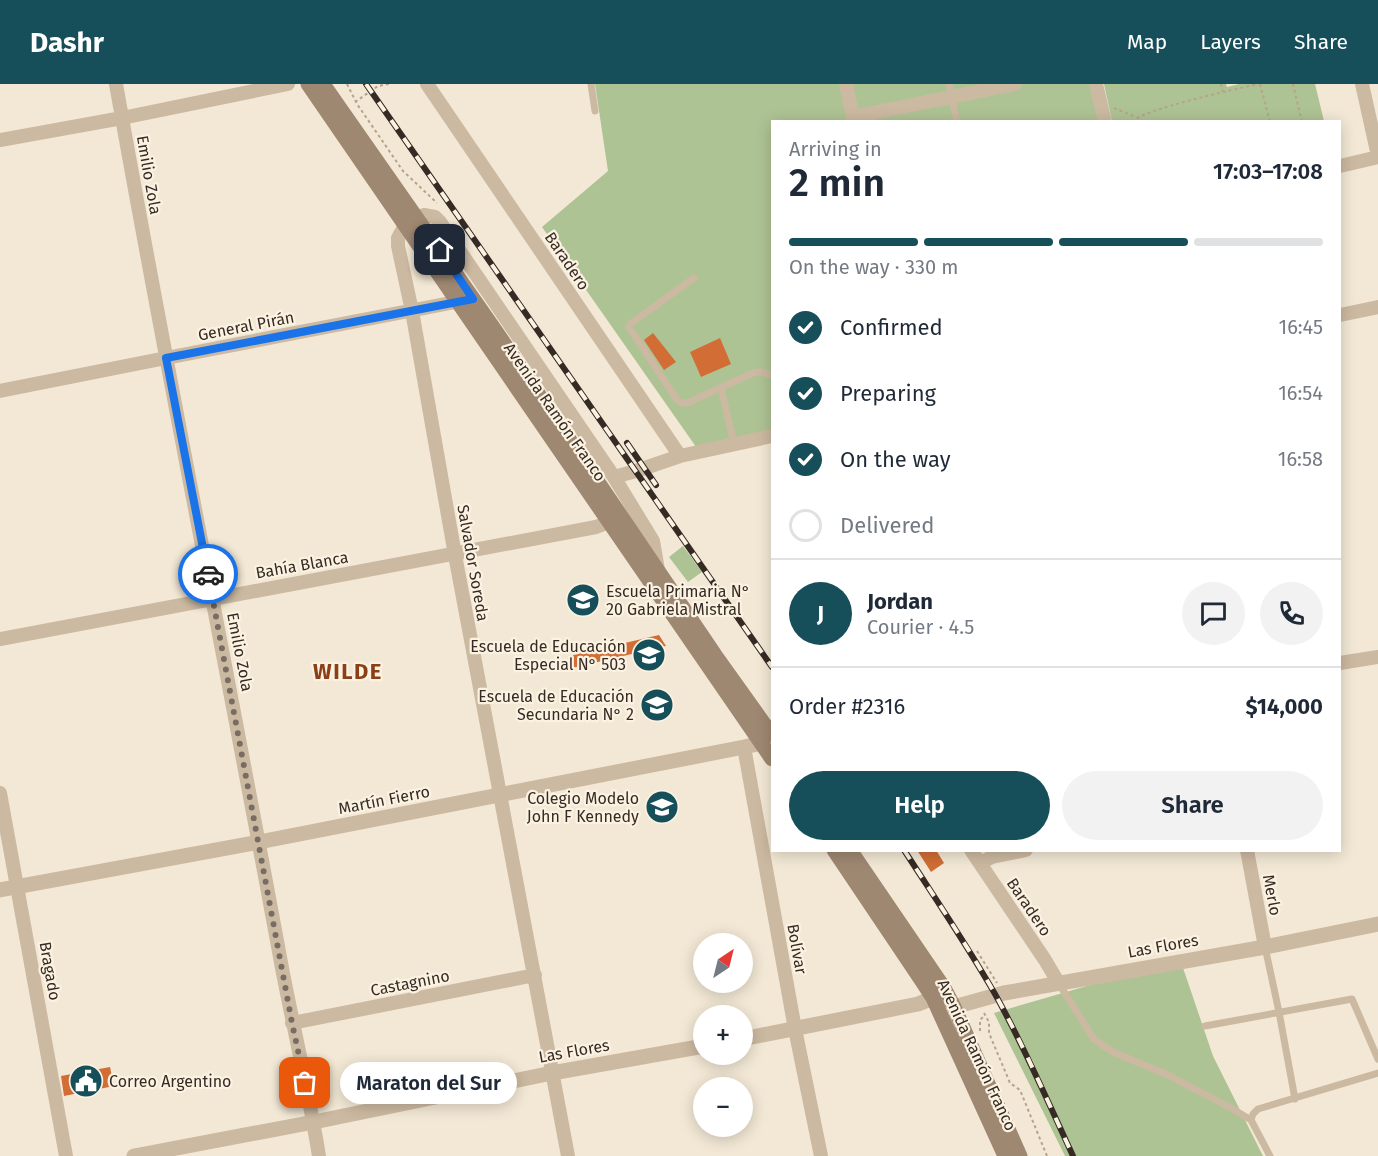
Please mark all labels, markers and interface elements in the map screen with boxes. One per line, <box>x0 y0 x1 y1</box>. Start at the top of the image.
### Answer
text: Dashr <box>30 26 104 59</box>
text: Map <box>1127 29 1167 55</box>
text: Layers <box>1200 29 1261 55</box>
text: Share <box>1294 29 1348 55</box>
street label: Emilio Zola <box>133 134 165 216</box>
text: Arriving in <box>789 137 882 161</box>
text: 17:03–17:08 <box>1213 158 1323 185</box>
text: 2 min <box>789 160 885 206</box>
pin <box>414 224 465 275</box>
street label: Baradero <box>541 228 593 294</box>
icon: home <box>423 233 456 266</box>
text: On the way · 330 m <box>789 255 958 279</box>
street label: General Pirán <box>196 307 296 345</box>
icon: check <box>789 311 822 344</box>
text: Confirmed <box>840 314 943 341</box>
text: 16:45 <box>1279 315 1323 339</box>
street label: Avenida Ramón Franco <box>500 339 610 485</box>
icon: check <box>789 377 822 410</box>
text: Preparing <box>840 380 936 407</box>
text: 16:54 <box>1278 381 1323 405</box>
icon: check <box>789 443 822 476</box>
text: On the way <box>840 446 951 473</box>
text: 16:58 <box>1278 447 1323 471</box>
street label: Salvador Soreda <box>453 503 493 623</box>
text: Delivered <box>840 512 935 539</box>
courier <box>178 544 238 604</box>
street label: Bahía Blanca <box>254 547 350 583</box>
icon: car <box>192 558 225 591</box>
school or university icon: Escuela Primaria N° 20 Gabriela Mistral <box>565 582 601 618</box>
place label: Escuela Primaria N° 20 Gabriela Mistral <box>606 582 750 619</box>
button: chat <box>1182 582 1245 645</box>
button: phone <box>1260 582 1323 645</box>
text: Jordan <box>867 588 933 615</box>
text: J <box>817 600 824 627</box>
street label: Emilio Zola <box>223 611 257 693</box>
text: Courier · 4.5 <box>867 615 974 639</box>
place label: Escuela de Educación Especial N° 503 <box>470 637 626 674</box>
school or university icon: Escuela de Educación Especial N° 503 <box>631 637 667 673</box>
district label: WILDE <box>313 658 383 685</box>
place label: Escuela de Educación Secundaria N° 2 <box>478 687 634 724</box>
school or university icon: Escuela de Educación Secundaria N° 2 <box>639 687 675 723</box>
text: Order #2316 <box>789 693 905 720</box>
text: $14,000 <box>1245 693 1323 720</box>
button: Help <box>789 771 1050 840</box>
button: Share <box>1062 771 1323 840</box>
street label: Martín Fierro <box>337 782 431 818</box>
place label: Colegio Modelo John F Kennedy <box>527 789 639 826</box>
school or university icon: Colegio Modelo John F Kennedy <box>644 789 680 825</box>
street label: Merlo <box>1259 873 1285 917</box>
street label: Baradero <box>1003 874 1055 940</box>
street label: Bolívar <box>783 922 811 976</box>
street label: Las Flores <box>1126 930 1200 962</box>
north arrow <box>693 933 753 993</box>
map controls <box>693 933 753 1137</box>
street label: Bragado <box>35 940 65 1002</box>
street label: Castagnino <box>369 966 451 1000</box>
street label: Avenida Ramón Franco <box>934 976 1020 1134</box>
button: + <box>693 1005 753 1065</box>
street label: Las Flores <box>537 1035 611 1067</box>
pin <box>279 1057 330 1108</box>
callout: Maraton del Sur <box>341 1062 518 1104</box>
public building icon: Correo Argentino <box>68 1063 104 1099</box>
icon: bag <box>288 1066 321 1099</box>
text: Maraton del Sur <box>356 1071 501 1095</box>
place label: Correo Argentino <box>109 1072 231 1091</box>
button: − <box>693 1077 753 1137</box>

